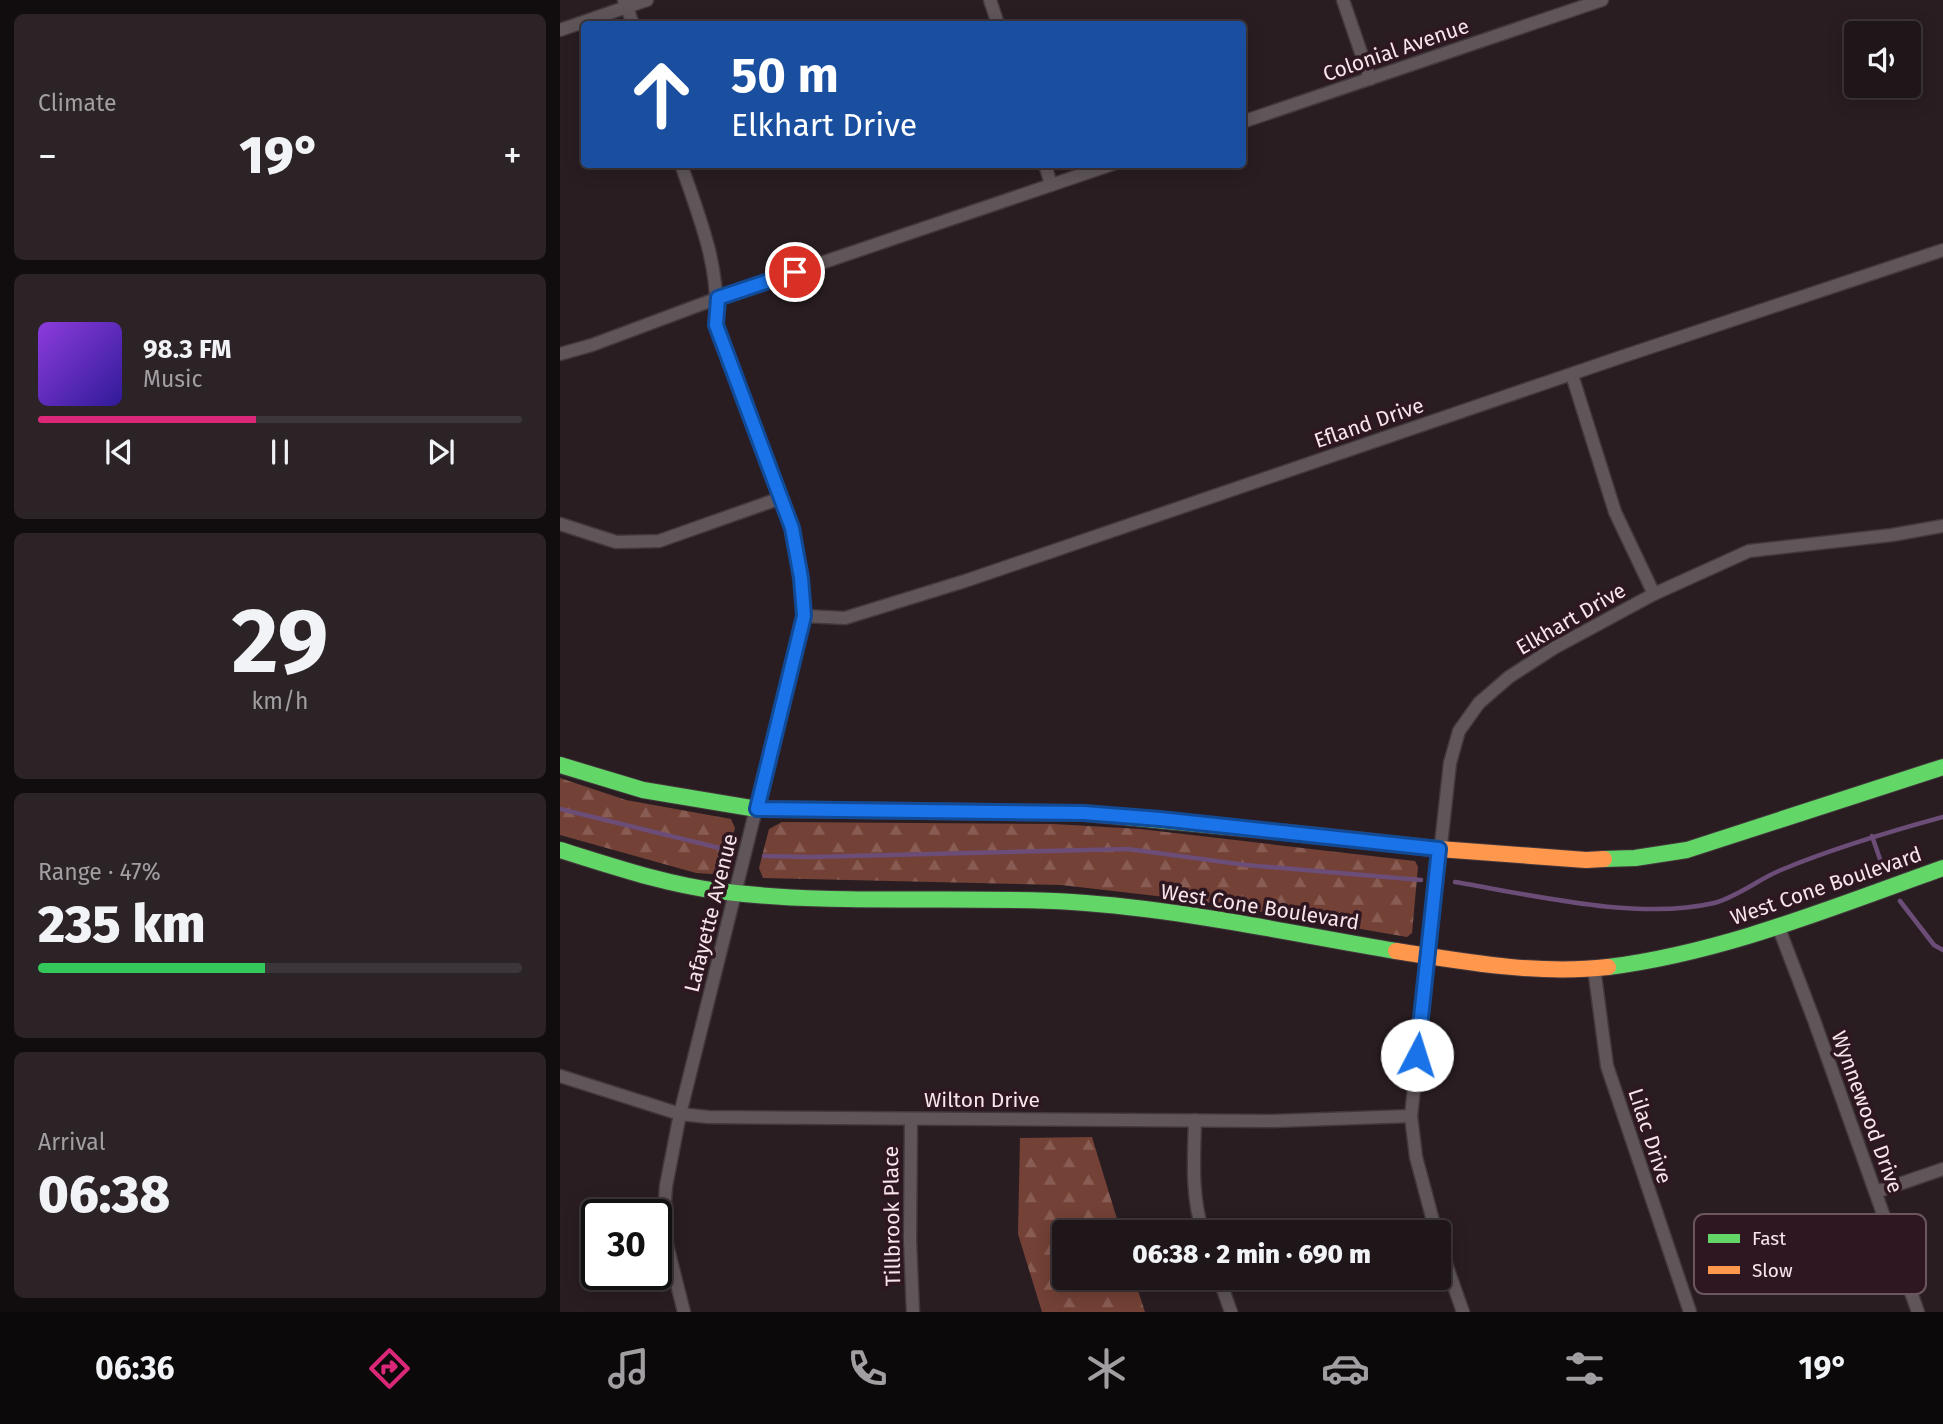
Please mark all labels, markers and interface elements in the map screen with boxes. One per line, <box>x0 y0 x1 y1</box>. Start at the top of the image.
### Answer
street label: Colonial Avenue <box>1320 13 1472 87</box>
map controls <box>1844 21 1921 98</box>
button: sound <box>1844 21 1921 98</box>
text: 50 m <box>731 46 839 105</box>
icon: ahead <box>616 49 707 140</box>
text: Climate <box>38 89 117 117</box>
text: Elkhart Drive <box>731 106 917 144</box>
text: 19° <box>239 124 321 187</box>
text: − <box>38 133 57 179</box>
text: + <box>503 133 522 179</box>
pin <box>765 242 825 302</box>
icon: arrive <box>776 253 814 291</box>
text: 98.3 FM <box>143 334 231 365</box>
text: Music <box>143 365 203 393</box>
street label: Efland Drive <box>1311 392 1427 454</box>
icon: previous <box>100 433 138 471</box>
icon: pause <box>261 433 299 471</box>
icon: next <box>422 433 460 471</box>
street label: Elkhart Drive <box>1512 577 1630 661</box>
text: 29 <box>231 587 329 696</box>
text: km/h <box>252 687 308 715</box>
street label: Lafayette Avenue <box>679 831 743 995</box>
street label: West Cone Boulevard <box>1727 841 1925 931</box>
text: Range · 47% <box>38 858 161 886</box>
street label: West Cone Boulevard <box>1159 878 1361 936</box>
text: 235 km <box>38 893 206 956</box>
position arrow <box>1380 1018 1454 1092</box>
street label: Wynnewood Drive <box>1826 1027 1908 1197</box>
street label: Lilac Drive <box>1622 1085 1678 1187</box>
street label: Wilton Drive <box>924 1087 1040 1113</box>
text: Arrival <box>38 1128 105 1156</box>
street label: Tillbrook Place <box>878 1146 906 1286</box>
text: 06:38 <box>38 1163 170 1226</box>
speed limit sign: 30 <box>581 1199 672 1290</box>
legend <box>1694 1214 1926 1294</box>
text: Fast <box>1752 1227 1786 1250</box>
text: 06:38 · 2 min · 690 m <box>1132 1239 1371 1270</box>
text: Slow <box>1752 1259 1793 1282</box>
icon: directions <box>365 1344 414 1393</box>
icon: music <box>604 1344 653 1393</box>
icon: phone <box>843 1344 892 1393</box>
icon: climate <box>1082 1344 1131 1393</box>
icon: car <box>1321 1344 1370 1393</box>
icon: filters <box>1560 1344 1609 1393</box>
text: 06:36 <box>95 1349 175 1387</box>
text: 19° <box>1799 1349 1848 1387</box>

